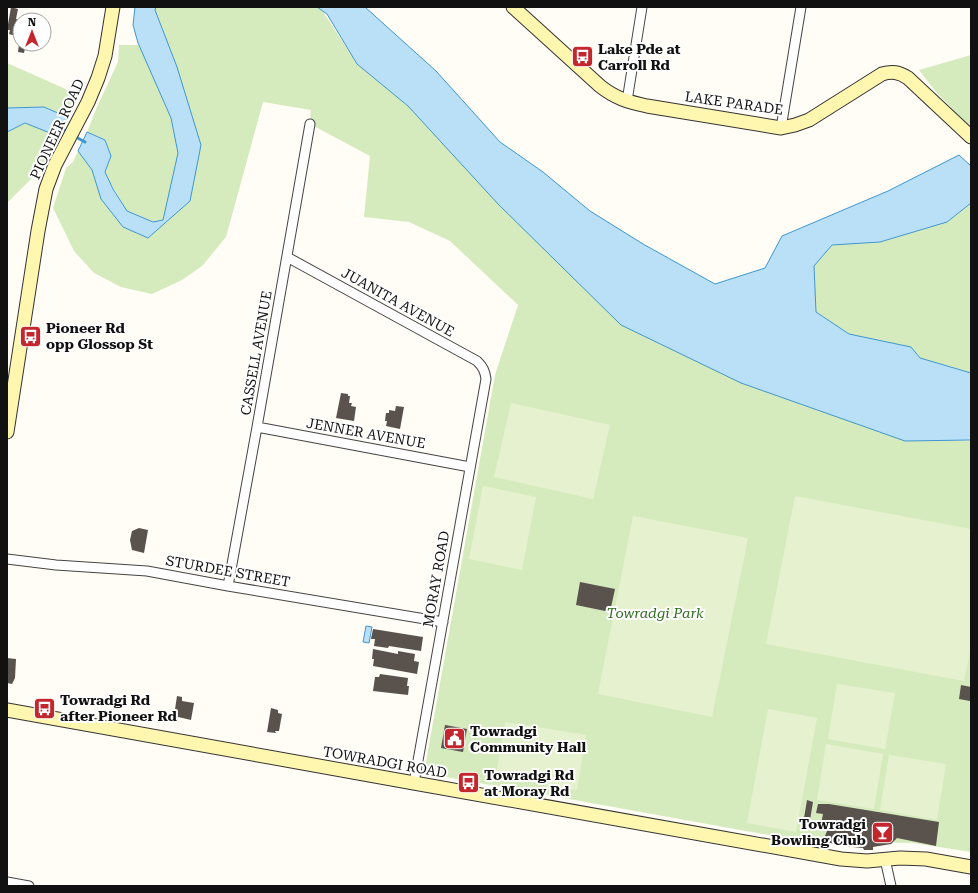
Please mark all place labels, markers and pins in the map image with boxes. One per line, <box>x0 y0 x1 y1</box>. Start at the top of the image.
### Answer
place label: Lake Pde at Carroll Rd <box>598 41 681 73</box>
bus stop icon: Lake Pde at Carroll Rd <box>570 44 596 70</box>
place label: Pioneer Rd opp Glossop St <box>46 320 153 352</box>
bus stop icon: Pioneer Rd opp Glossop St <box>18 323 44 349</box>
place label: Towradgi Rd after Pioneer Rd <box>60 692 178 724</box>
bus stop icon: Towradgi Rd after Pioneer Rd <box>31 695 57 721</box>
place label: Towradgi Community Hall <box>470 723 586 755</box>
public building icon: Towradgi Community Hall <box>441 726 467 752</box>
place label: Towradgi Rd at Moray Rd <box>484 767 575 799</box>
bus stop icon: Towradgi Rd at Moray Rd <box>456 770 482 796</box>
place label: Towradgi Bowling Club <box>771 816 866 848</box>
bar icon: Towradgi Bowling Club <box>869 819 895 845</box>

